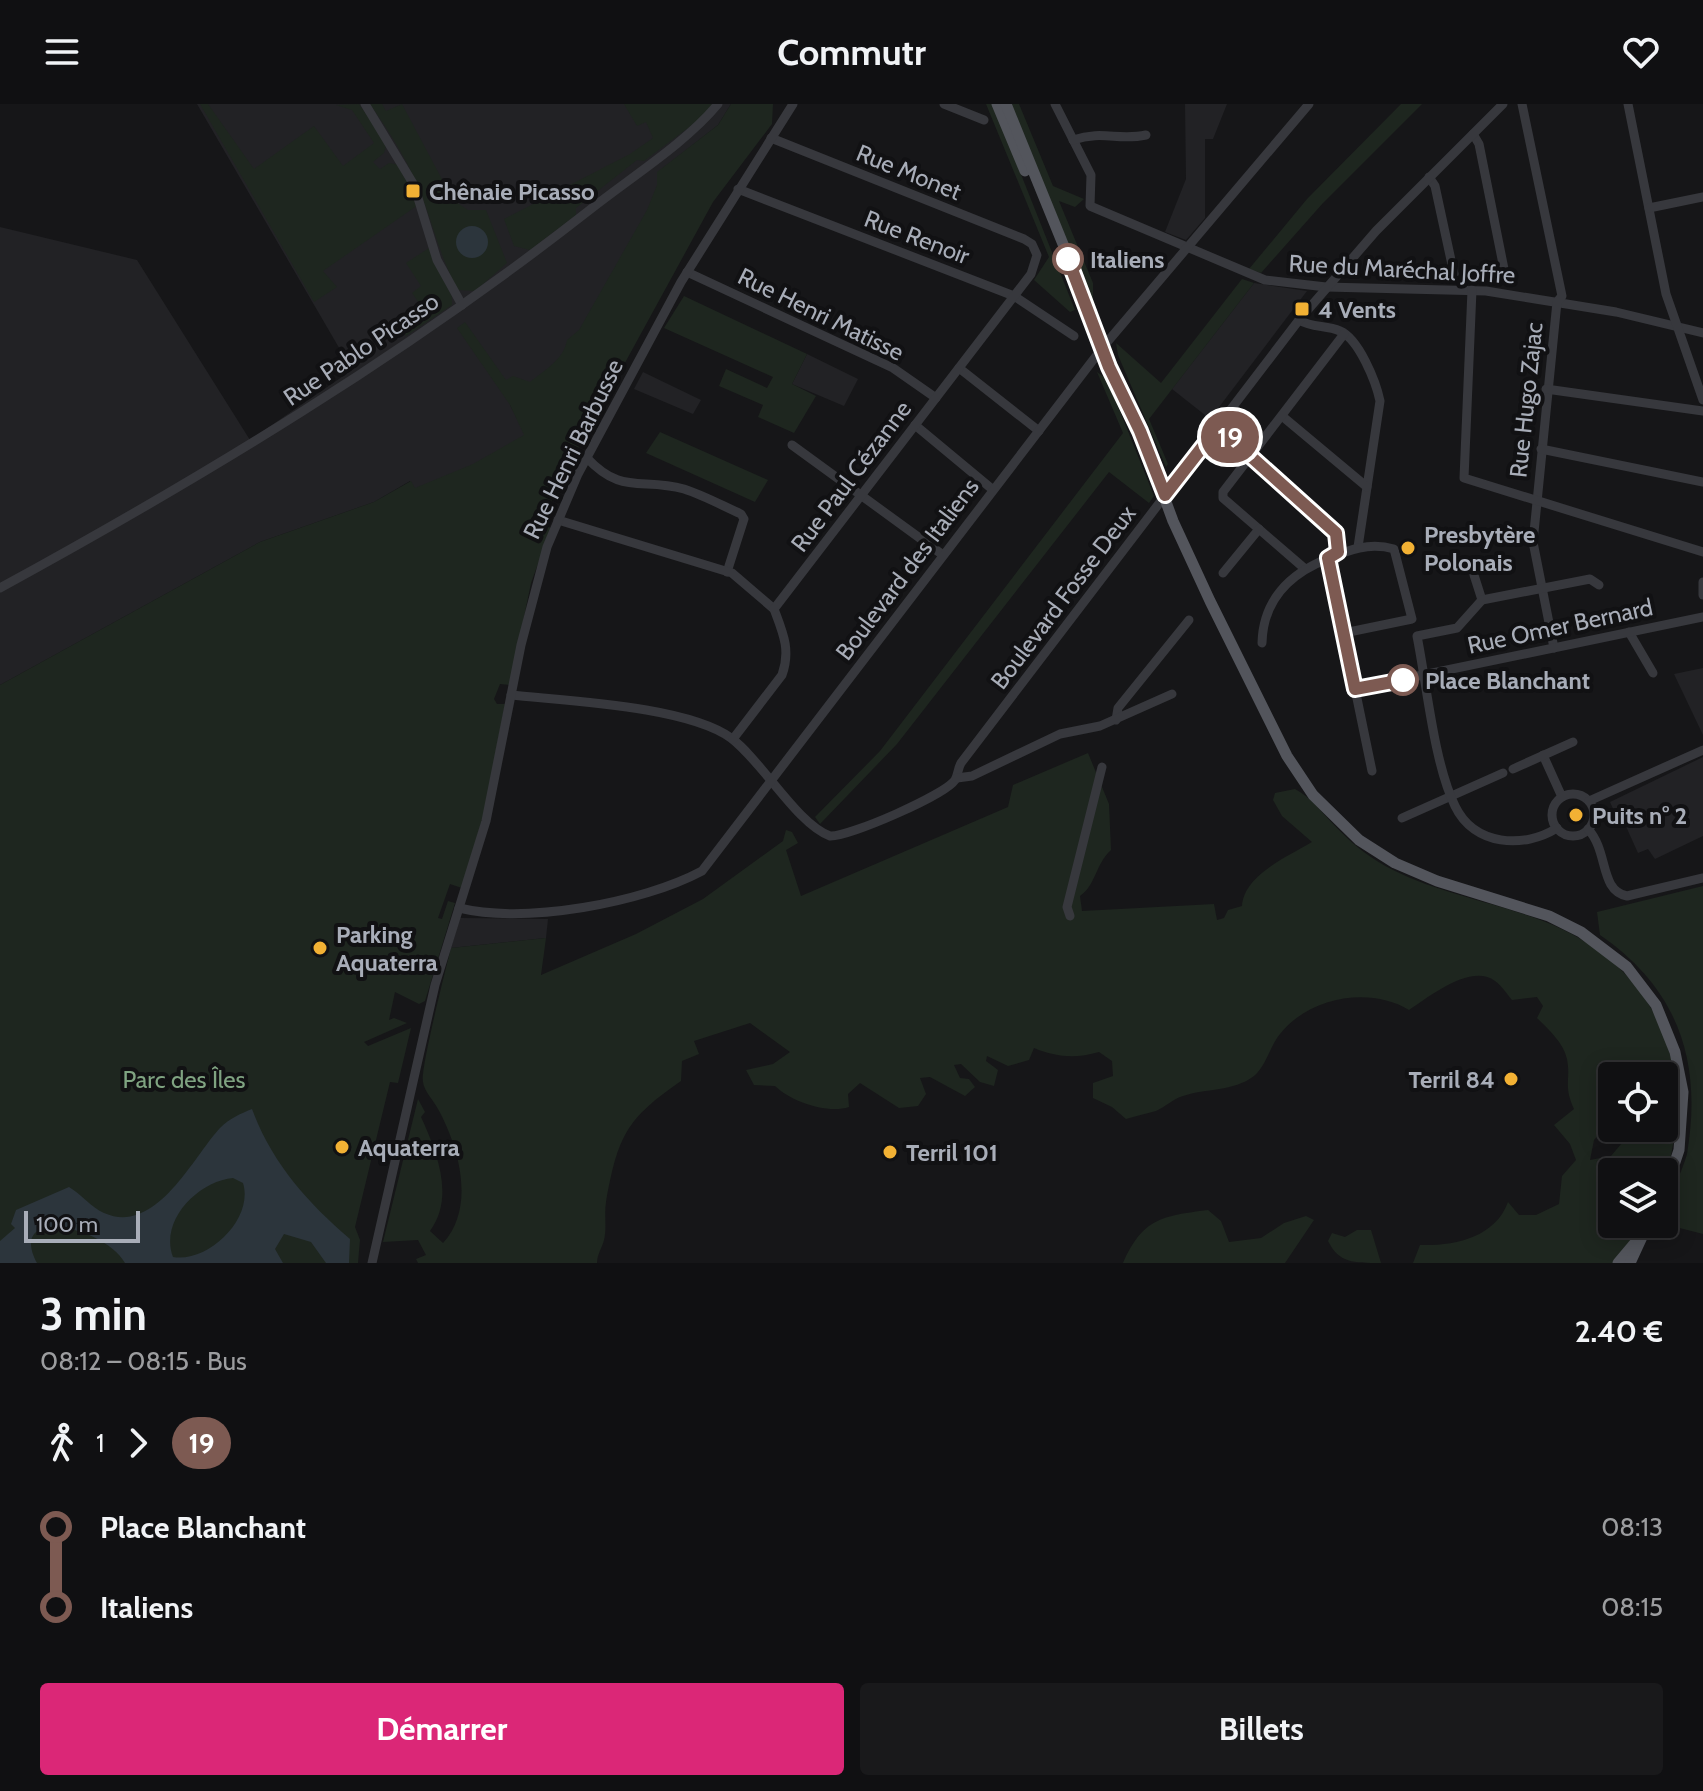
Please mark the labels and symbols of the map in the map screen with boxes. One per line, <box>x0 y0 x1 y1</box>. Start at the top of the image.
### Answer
street label: Rue Monet <box>852 138 966 206</box>
place label: Chênaie Picasso <box>429 177 595 206</box>
marker: Chênaie Picasso <box>404 182 422 200</box>
street label: Rue Renoir <box>860 204 974 270</box>
marker: Italiens <box>1053 244 1083 274</box>
place label: Italiens <box>1090 245 1165 274</box>
street label: Rue du Maréchal Joffre <box>1288 249 1516 289</box>
street label: Rue Henri Matisse <box>733 261 909 367</box>
street label: Rue Pablo Picasso <box>278 286 444 412</box>
place label: 4 Vents <box>1318 295 1396 324</box>
marker: 4 Vents <box>1293 300 1311 318</box>
street label: Rue Hugo Zajac <box>1503 321 1549 479</box>
street label: Rue Henri Barbusse <box>517 354 629 544</box>
street label: Rue Paul Cézanne <box>785 395 917 557</box>
line badge: 19 <box>1194 411 1266 463</box>
street label: Boulevard des Italiens <box>829 472 985 666</box>
street label: Boulevard Fosse Deux <box>984 499 1142 695</box>
place label: Presbytère Polonais <box>1424 520 1535 577</box>
marker: Presbytère Polonais <box>1399 539 1417 557</box>
street label: Rue Omer Bernard <box>1465 592 1655 660</box>
marker: Place Blanchant <box>1388 665 1418 695</box>
place label: Place Blanchant <box>1425 666 1590 695</box>
place label: Puits n° 2 <box>1592 801 1687 830</box>
marker: Puits n° 2 <box>1567 806 1585 824</box>
place label: Parking Aquaterra <box>336 920 438 977</box>
marker: Parking Aquaterra <box>311 939 329 957</box>
park label: Parc des Îles <box>122 1065 246 1094</box>
place label: Terril 84 <box>1408 1065 1495 1094</box>
marker: Terril 84 <box>1502 1070 1520 1088</box>
place label: Aquaterra <box>358 1133 460 1162</box>
marker: Aquaterra <box>333 1138 351 1156</box>
place label: Terril 101 <box>906 1138 998 1167</box>
marker: Terril 101 <box>881 1143 899 1161</box>
scale bar <box>24 1207 140 1243</box>

